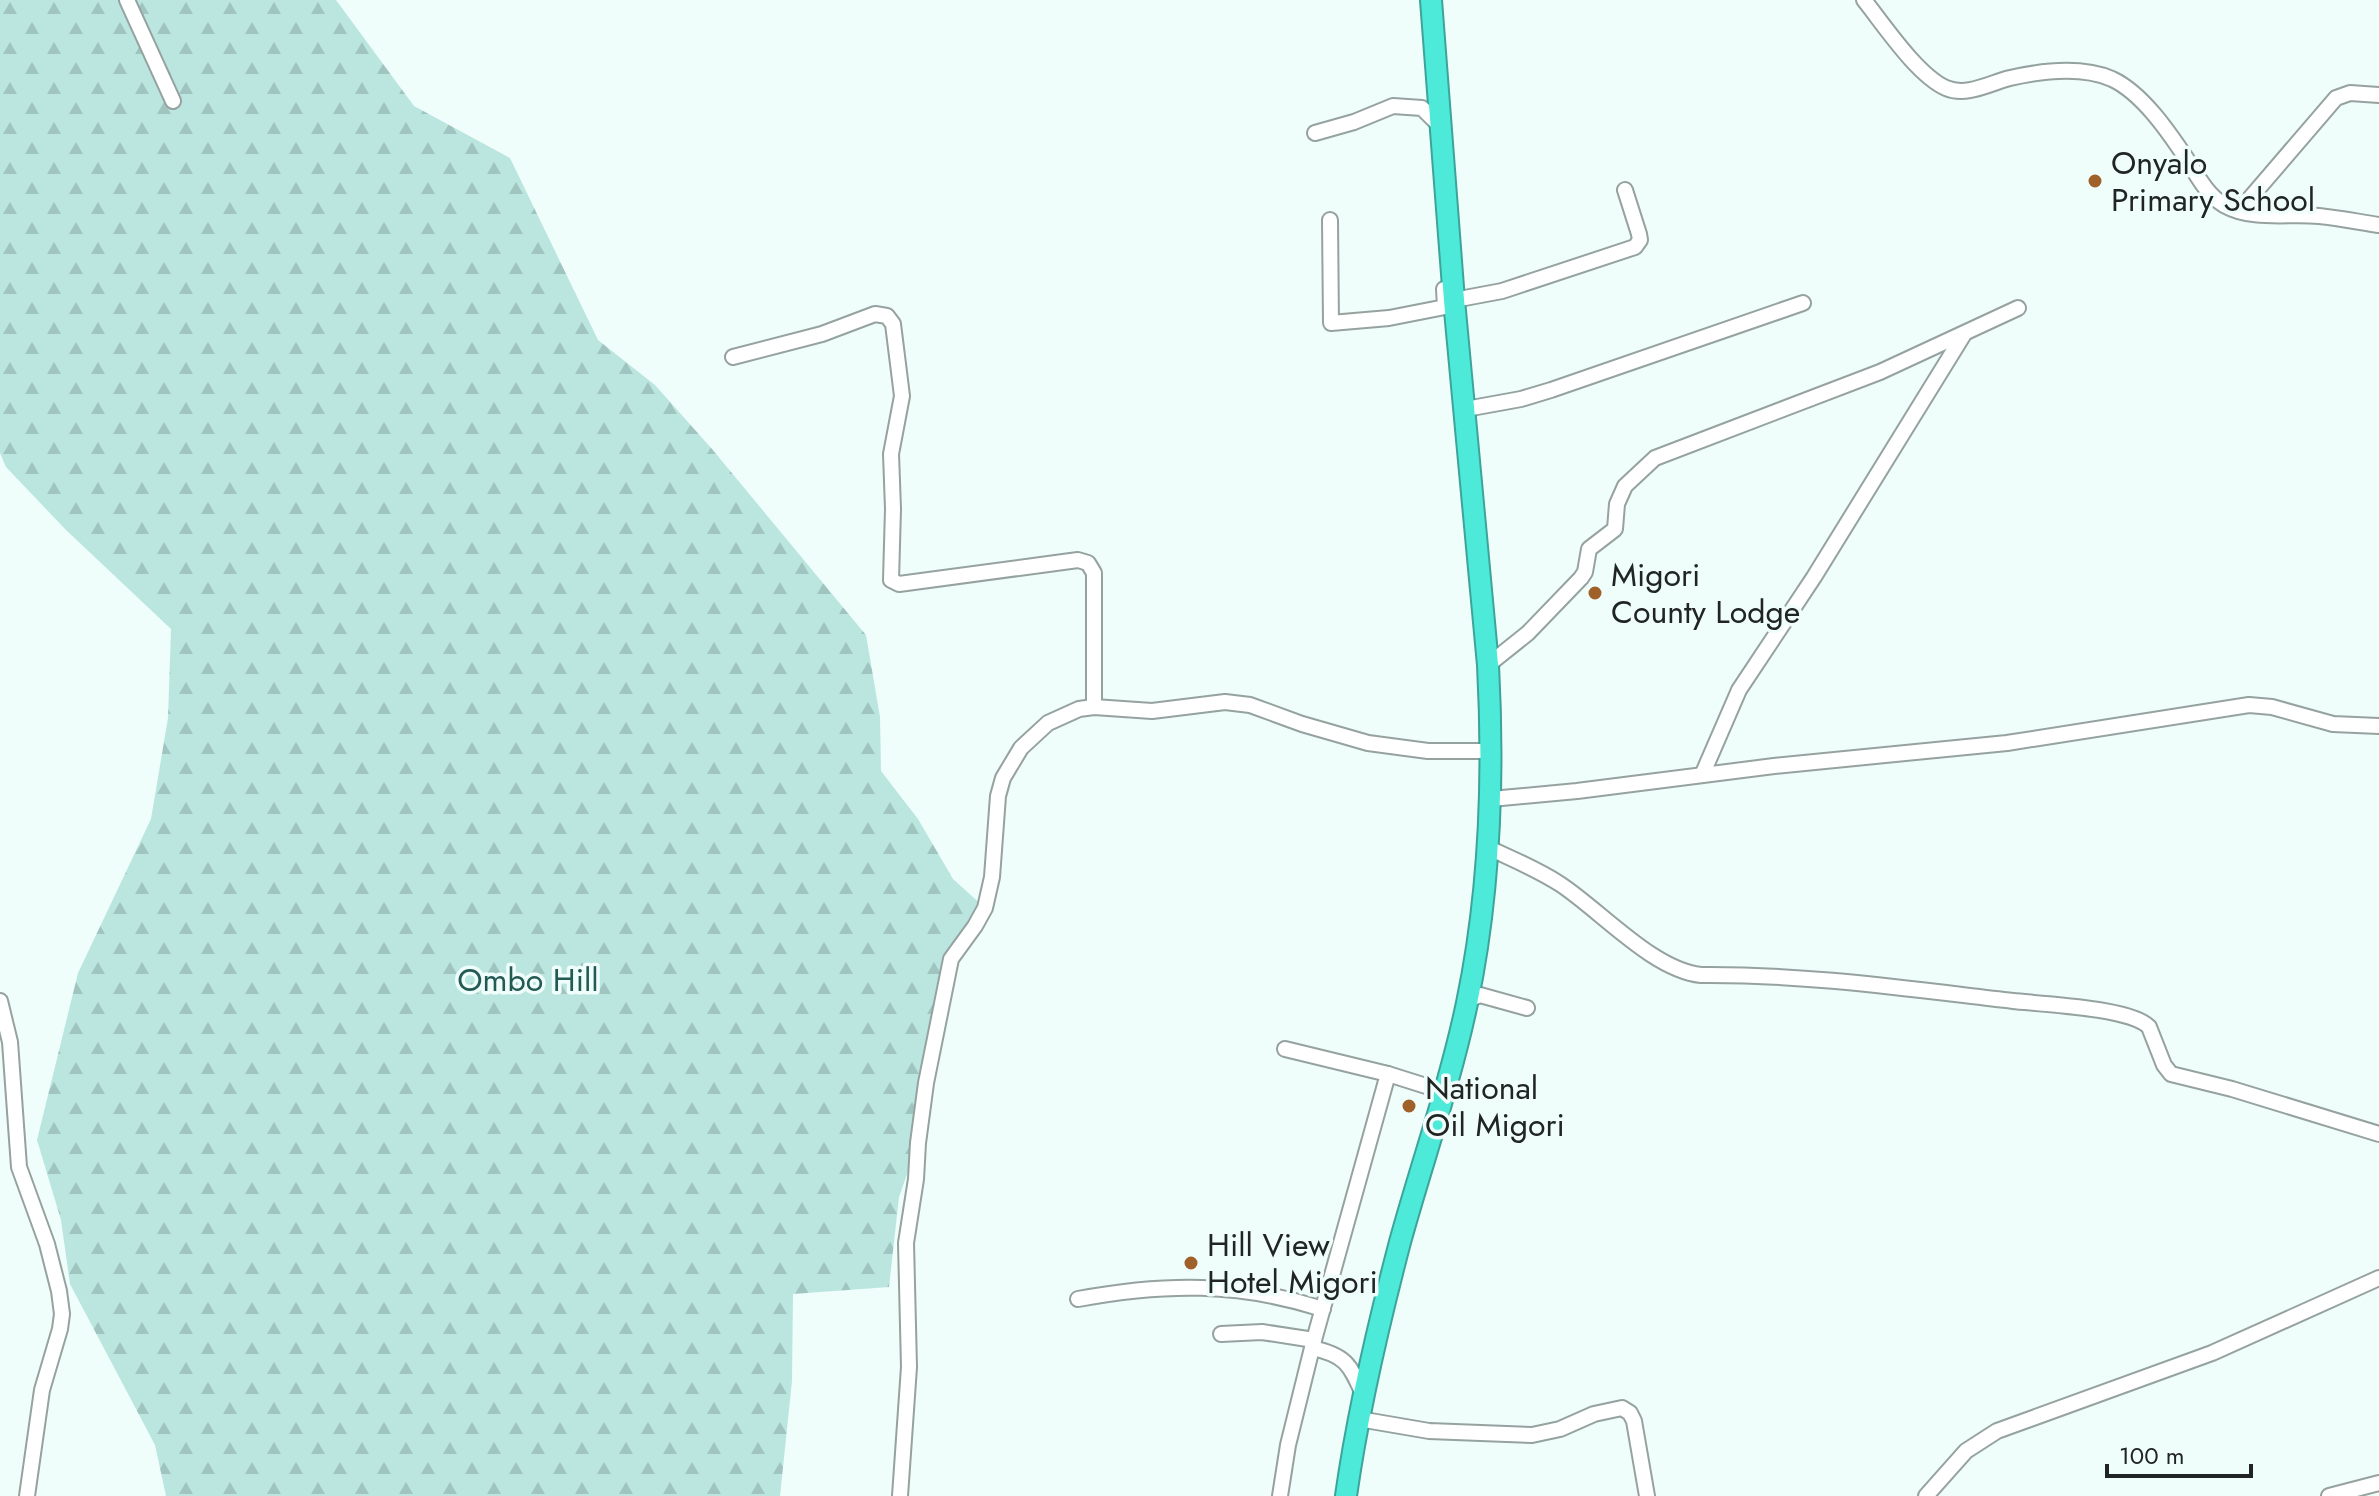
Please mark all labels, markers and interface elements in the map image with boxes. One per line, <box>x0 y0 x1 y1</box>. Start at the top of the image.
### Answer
place label: Onyalo Primary School <box>2111 140 2315 223</box>
marker: Onyalo Primary School <box>2086 172 2104 190</box>
place label: Migori County Lodge <box>1611 552 1800 635</box>
marker: Migori County Lodge <box>1586 584 1604 602</box>
park label: Ombo Hill <box>457 957 599 1003</box>
place label: National Oil Migori <box>1425 1065 1565 1148</box>
marker: National Oil Migori <box>1400 1097 1418 1115</box>
place label: Hill View Hotel Migori <box>1207 1222 1378 1305</box>
marker: Hill View Hotel Migori <box>1182 1254 1200 1272</box>
scale bar <box>2107 1428 2251 1478</box>
text: 100 m <box>2119 1438 2185 1473</box>

